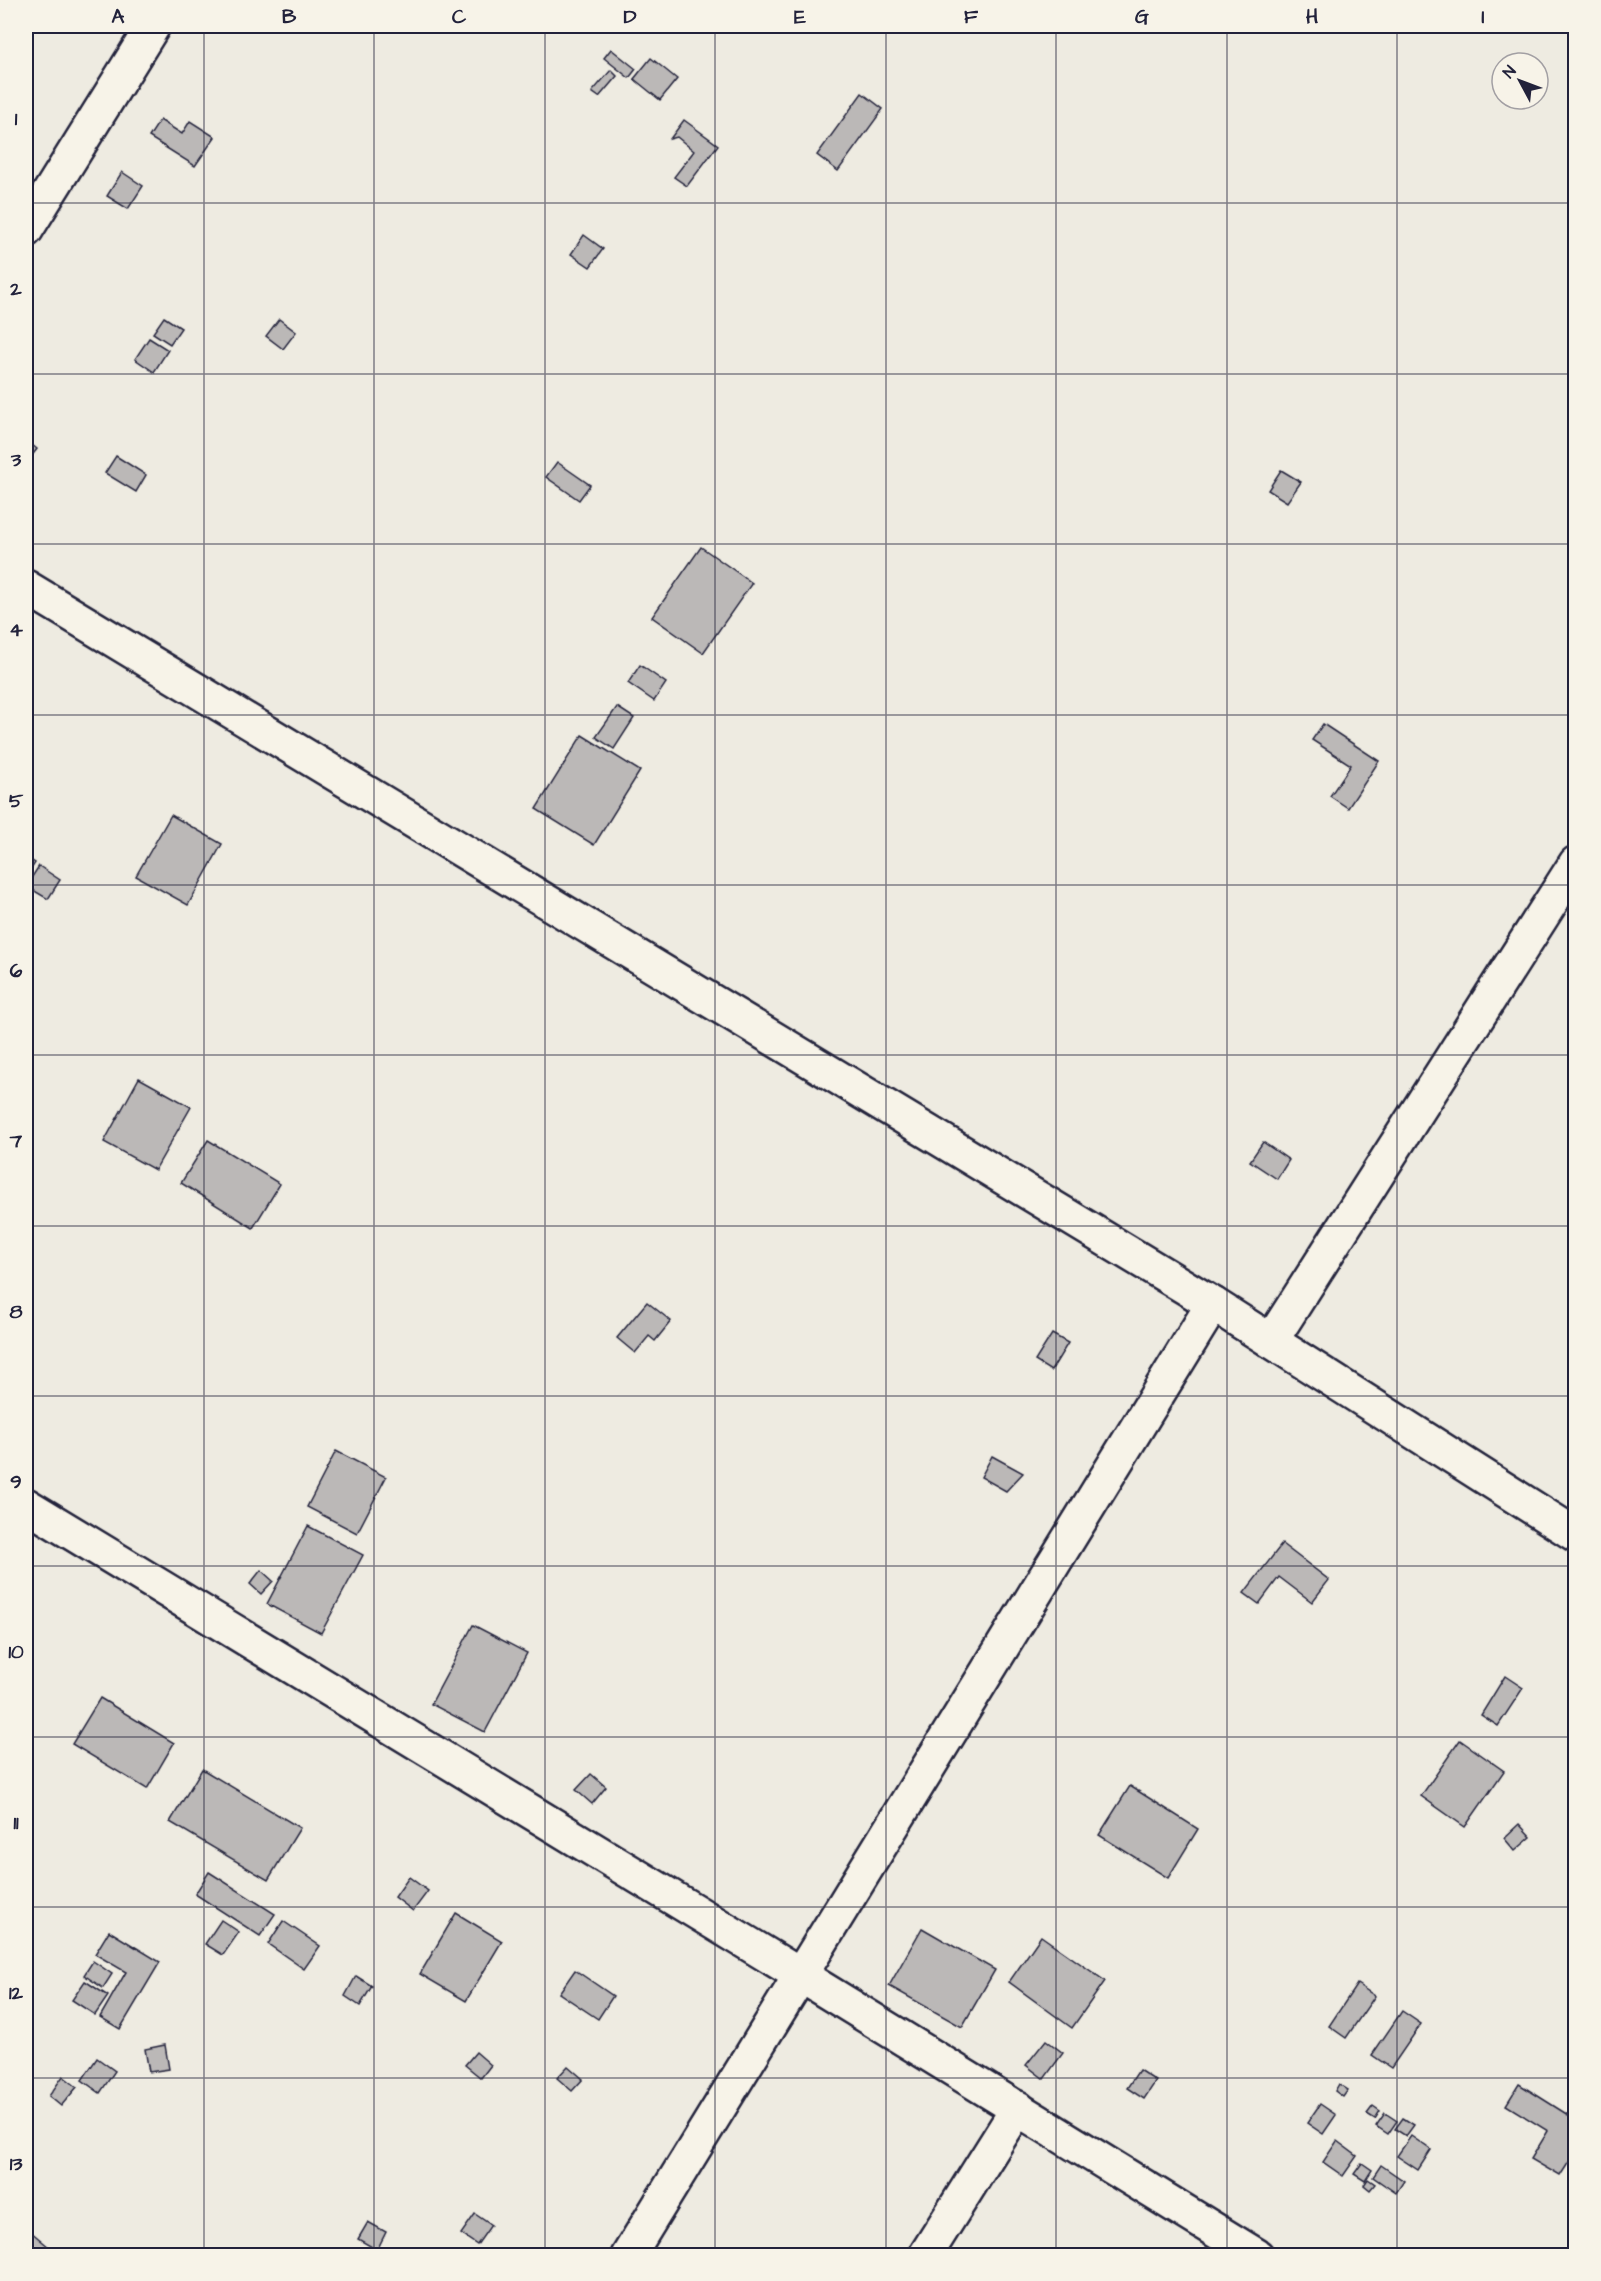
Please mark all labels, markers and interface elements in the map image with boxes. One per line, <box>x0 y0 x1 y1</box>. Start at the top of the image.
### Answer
text: A <box>112 3 125 31</box>
text: B <box>282 3 297 31</box>
text: C <box>452 3 467 31</box>
text: D <box>624 3 637 31</box>
text: E <box>794 3 806 31</box>
text: F <box>964 3 979 31</box>
text: G <box>1135 3 1149 31</box>
text: H <box>1306 3 1318 31</box>
text: I <box>1481 3 1485 31</box>
north arrow <box>1490 51 1550 111</box>
text: N <box>1498 61 1521 83</box>
text: 1 <box>15 105 18 133</box>
text: 2 <box>9 275 22 303</box>
text: 3 <box>10 446 22 474</box>
text: 4 <box>9 616 23 644</box>
text: 5 <box>9 787 24 815</box>
text: 6 <box>10 957 23 985</box>
text: 7 <box>9 1127 23 1155</box>
text: 8 <box>10 1298 23 1326</box>
text: 9 <box>10 1468 22 1496</box>
text: 10 <box>8 1638 24 1666</box>
text: 11 <box>13 1809 19 1837</box>
text: 12 <box>9 1979 24 2007</box>
text: 13 <box>10 2150 23 2178</box>

